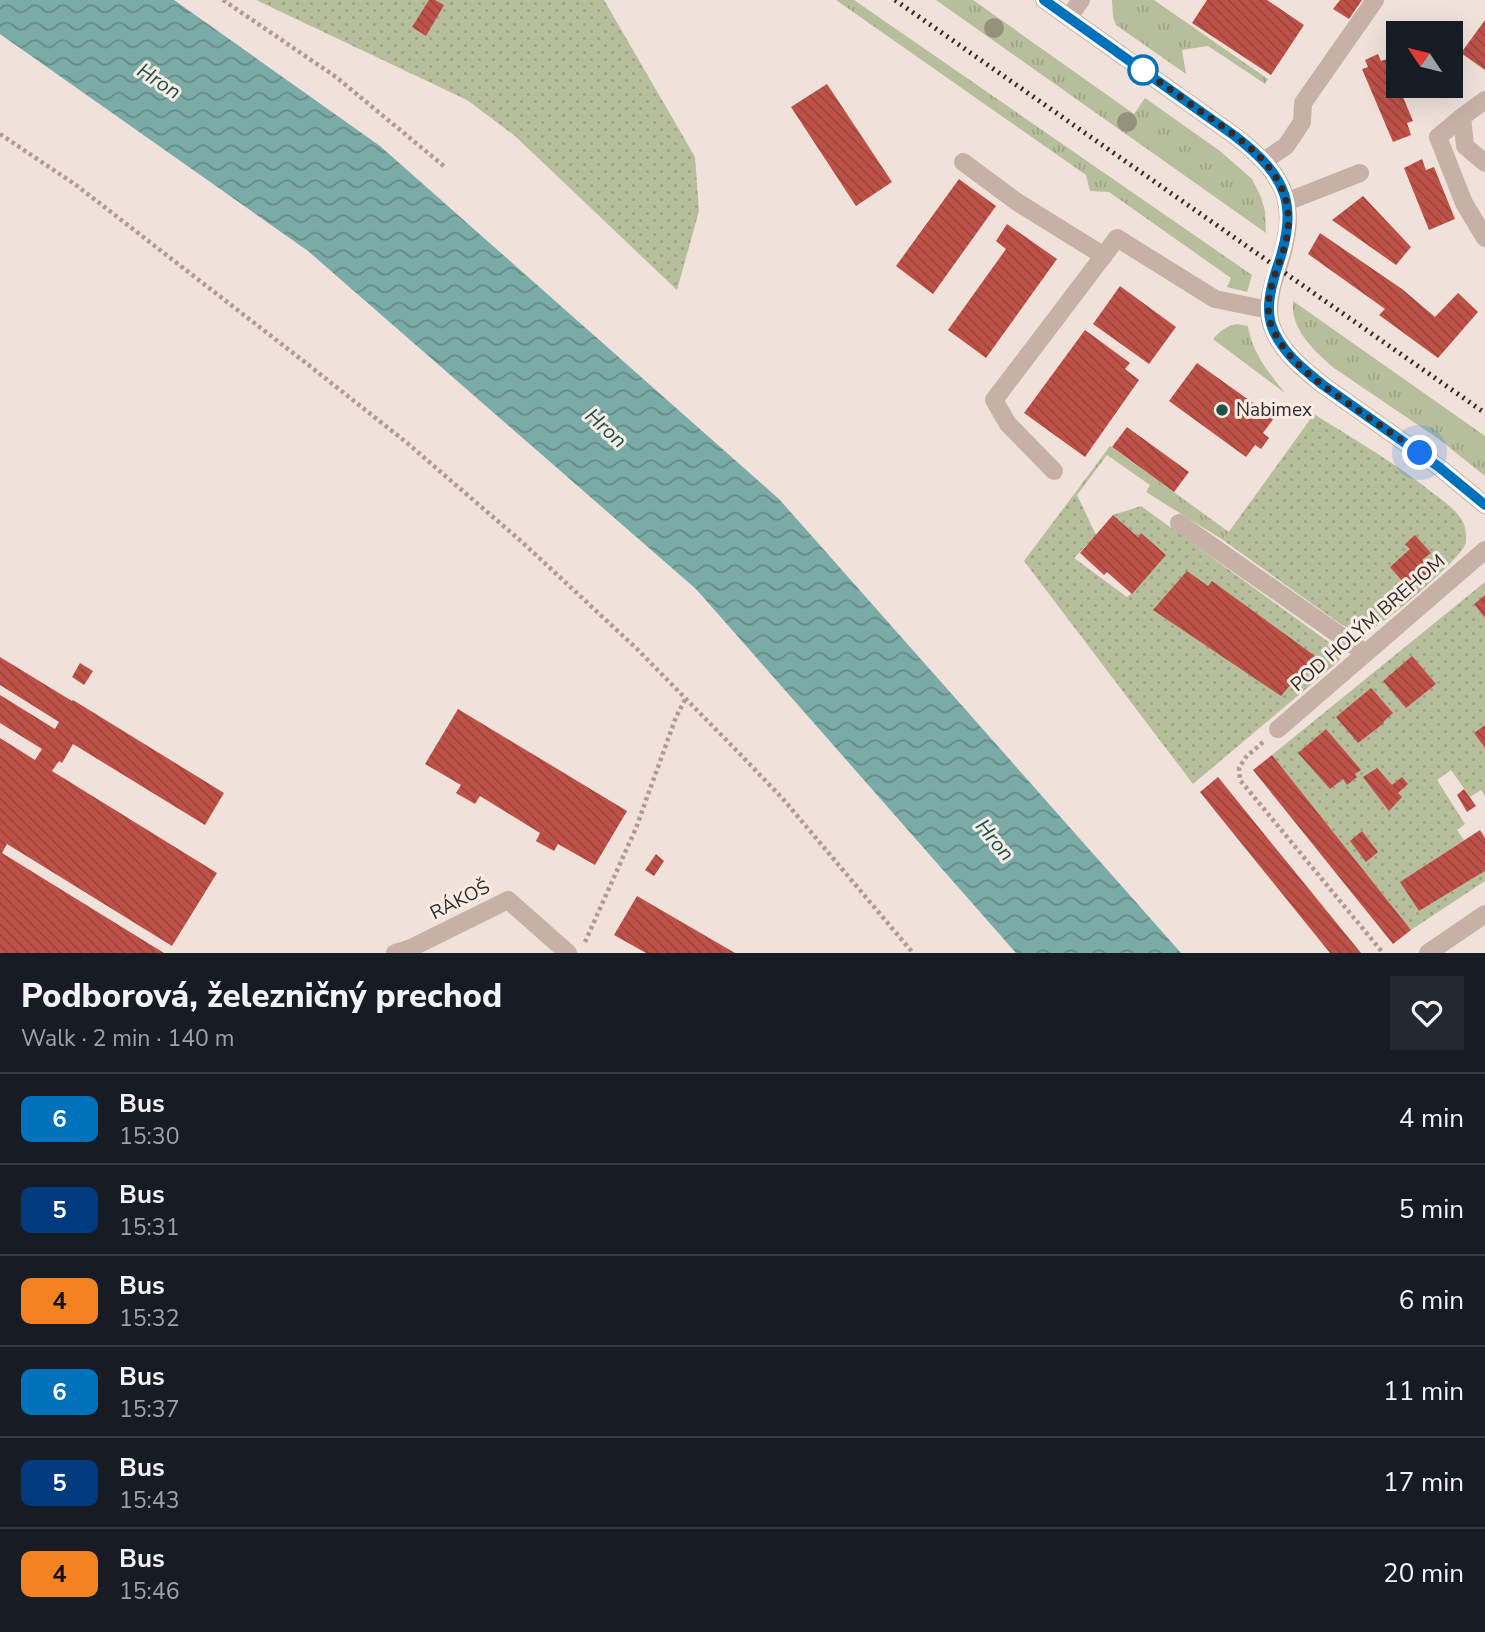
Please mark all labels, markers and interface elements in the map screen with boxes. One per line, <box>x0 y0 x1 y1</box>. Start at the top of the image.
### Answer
north arrow <box>1386 21 1463 98</box>
map controls <box>1386 21 1463 98</box>
unlabelled marker <box>1128 55 1158 85</box>
water label: Hron <box>132 56 186 106</box>
place label: Nabimex <box>1236 397 1312 423</box>
water label: Hron <box>579 402 633 454</box>
marker: Nabimex <box>1214 402 1230 418</box>
your location <box>1402 435 1437 470</box>
street label: POD HOLÝM BREHOM <box>1285 548 1451 698</box>
water label: Hron <box>969 813 1021 867</box>
street label: RÁKOŠ <box>426 874 494 926</box>
text: Podborová, železničný prechod <box>21 974 502 1019</box>
button: heart <box>1390 976 1464 1050</box>
text: Walk · 2 min · 140 m <box>21 1023 234 1054</box>
text: Bus <box>119 1086 165 1121</box>
text: 4 min <box>1399 1101 1464 1136</box>
text: 6 <box>52 1103 67 1135</box>
text: 15:30 <box>119 1121 179 1152</box>
text: Bus <box>119 1177 165 1212</box>
text: 5 min <box>1399 1192 1464 1227</box>
text: 5 <box>52 1194 67 1226</box>
text: 15:31 <box>119 1212 179 1243</box>
text: Bus <box>119 1268 165 1303</box>
text: 6 min <box>1399 1283 1464 1318</box>
text: 4 <box>52 1285 67 1317</box>
text: 15:32 <box>119 1303 179 1334</box>
text: Bus <box>119 1359 165 1394</box>
text: 11 min <box>1383 1374 1464 1409</box>
text: 6 <box>52 1376 67 1408</box>
text: 15:37 <box>119 1394 179 1425</box>
text: Bus <box>119 1450 165 1485</box>
text: 17 min <box>1383 1465 1464 1500</box>
text: 5 <box>52 1467 67 1499</box>
text: 15:43 <box>119 1485 179 1516</box>
text: Bus <box>119 1541 165 1576</box>
text: 20 min <box>1383 1556 1464 1591</box>
text: 4 <box>52 1558 67 1590</box>
text: 15:46 <box>119 1576 179 1607</box>

